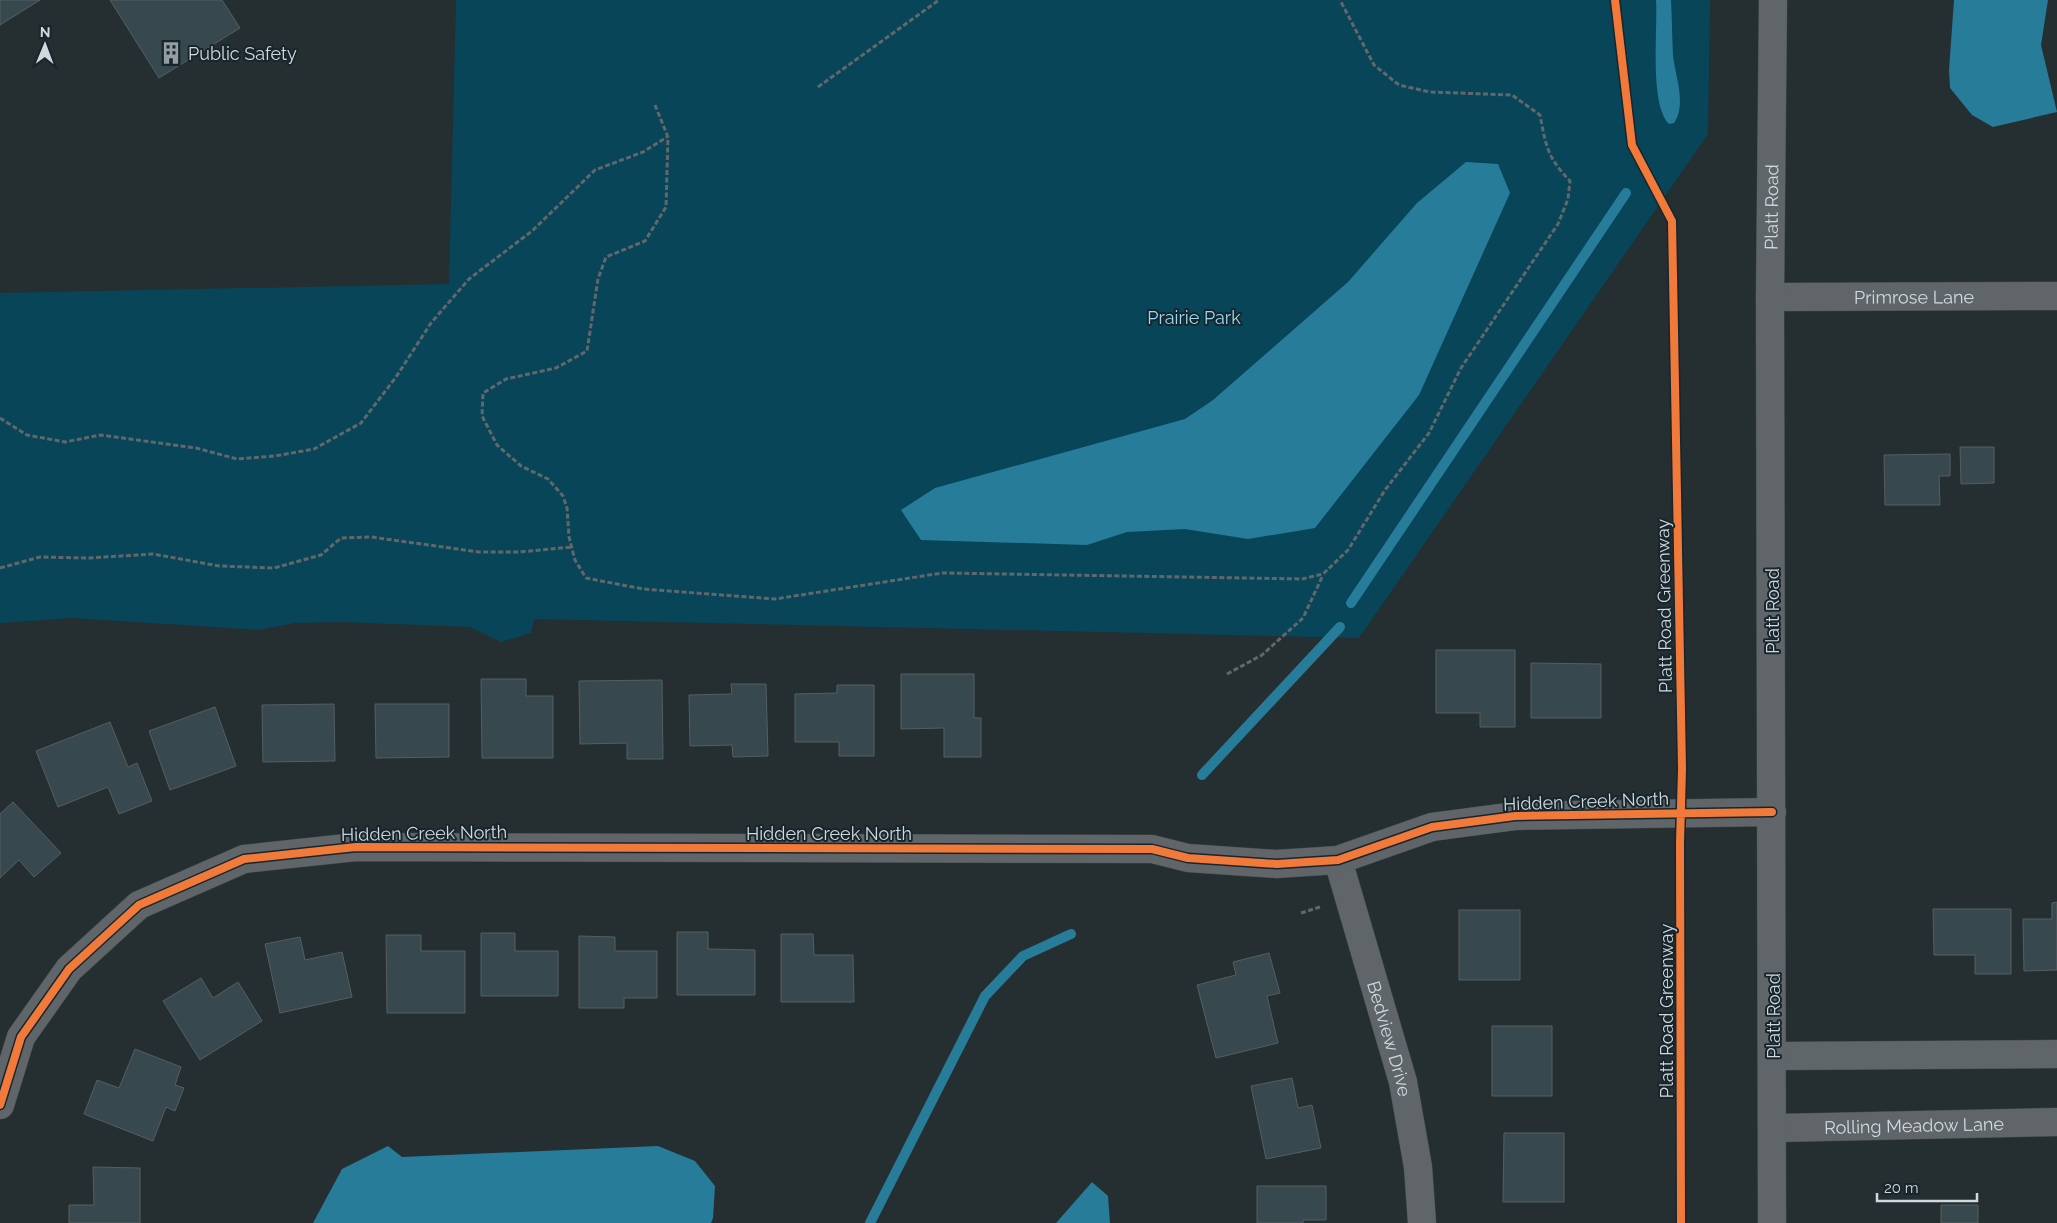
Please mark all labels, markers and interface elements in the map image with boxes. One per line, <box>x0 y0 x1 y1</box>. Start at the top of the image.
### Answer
north arrow <box>20 20 70 70</box>
text: N <box>40 24 51 40</box>
building icon: Public Safety <box>158 40 184 66</box>
place label: Public Safety <box>188 43 297 64</box>
street label: Platt Road <box>1760 164 1782 250</box>
street label: Primrose Lane <box>1854 286 1974 307</box>
park label: Prairie Park <box>1147 307 1241 328</box>
street label: Platt Road Greenway <box>1652 518 1676 693</box>
street label: Platt Road <box>1762 568 1783 654</box>
street label: Hidden Creek North <box>1503 788 1669 814</box>
street label: Hidden Creek North <box>341 821 507 845</box>
street label: Hidden Creek North <box>746 823 912 844</box>
street label: Platt Road Greenway <box>1656 924 1677 1098</box>
street label: Platt Road <box>1763 973 1784 1059</box>
street label: Bedview Drive <box>1363 978 1416 1098</box>
street label: Rolling Meadow Lane <box>1824 1113 2005 1137</box>
scale bar <box>1877 1170 1977 1202</box>
text: 20 m <box>1884 1179 1919 1197</box>

